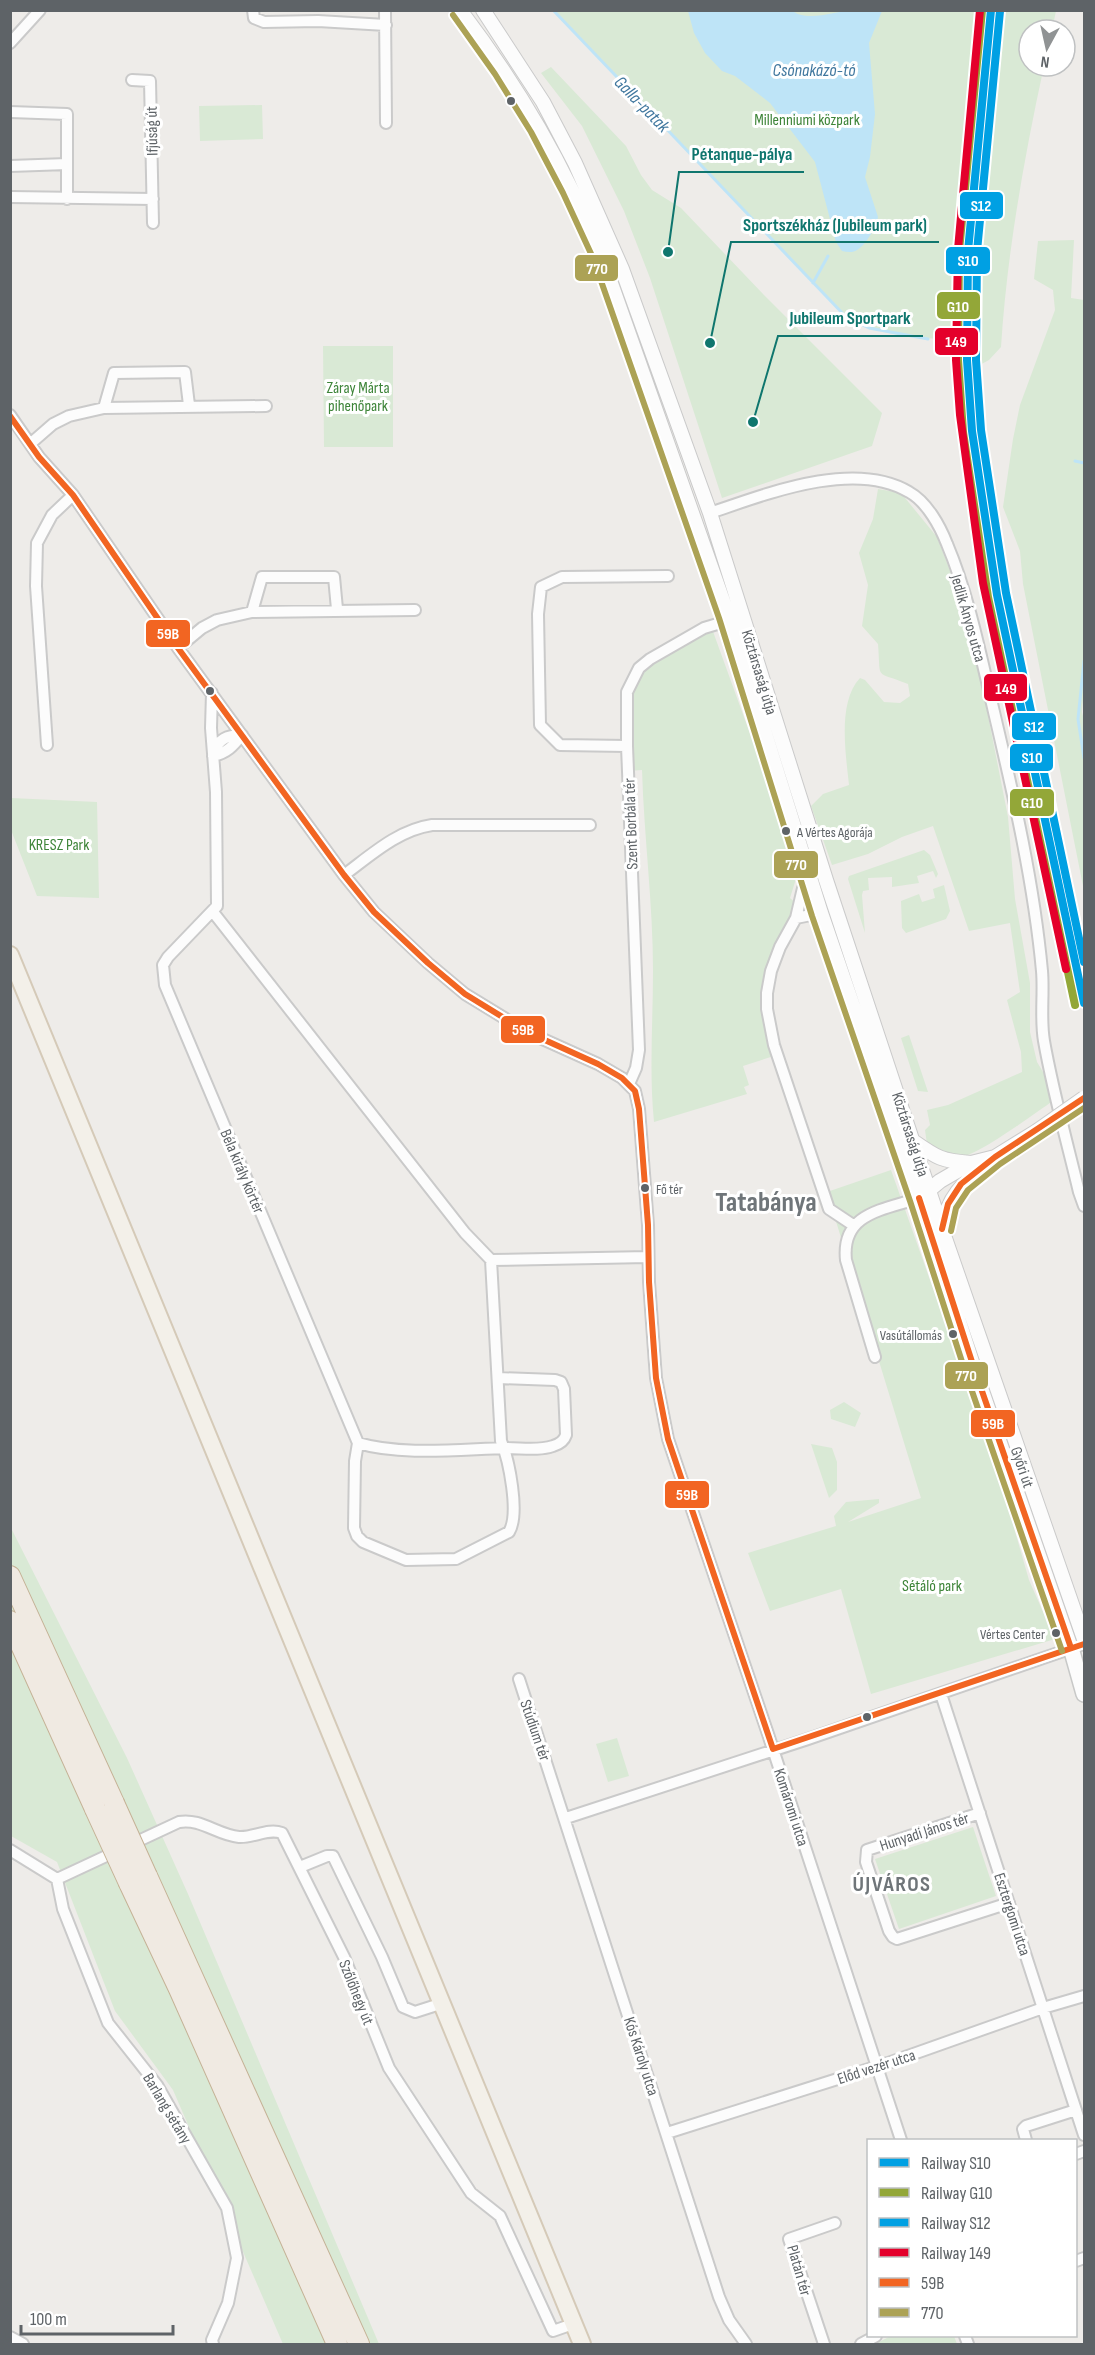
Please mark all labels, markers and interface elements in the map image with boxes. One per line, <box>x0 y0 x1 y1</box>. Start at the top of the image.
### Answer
north arrow <box>1017 18 1077 78</box>
text: N <box>1040 51 1051 71</box>
water label: Csónakázó-tó <box>772 60 856 81</box>
water label: Galla-patak <box>610 72 674 138</box>
unlabelled marker <box>505 95 517 107</box>
street label: Ifjúság út <box>143 106 162 156</box>
park label: Millenniumi közpark <box>754 111 860 130</box>
callout: Pétanque-pálya <box>679 136 804 172</box>
text: Pétanque-pálya <box>692 144 792 165</box>
line badge: S12 <box>959 191 1004 220</box>
text: S12 <box>971 197 991 216</box>
callout: Sportszékház (Jubileum park) <box>731 206 939 242</box>
text: Sportszékház (Jubileum park) <box>743 215 927 236</box>
line badge: S10 <box>945 246 991 275</box>
text: S10 <box>957 252 979 271</box>
line badge: 770 <box>574 254 619 282</box>
text: 770 <box>586 260 608 279</box>
line badge: G10 <box>936 291 981 320</box>
text: G10 <box>947 298 969 317</box>
callout: Jubileum Sportpark <box>778 300 923 336</box>
text: Jubileum Sportpark <box>788 308 911 329</box>
line badge: 149 <box>934 327 979 356</box>
text: 149 <box>945 333 967 352</box>
park label: Záray Márta pihenőpark <box>326 379 390 416</box>
street label: Jedlik Ányos utca <box>946 572 989 664</box>
line badge: 59B <box>145 619 191 648</box>
text: 59B <box>157 625 179 644</box>
street label: Köztársaság útja <box>737 628 780 717</box>
line badge: 149 <box>983 673 1028 702</box>
text: 149 <box>995 680 1017 699</box>
unlabelled marker <box>204 685 216 697</box>
line badge: S12 <box>1011 712 1057 741</box>
text: S12 <box>1024 718 1044 737</box>
line badge: S10 <box>1009 743 1054 772</box>
text: S10 <box>1021 749 1043 768</box>
street label: Szent Borbála tér <box>620 777 643 870</box>
line badge: G10 <box>1009 788 1055 817</box>
text: G10 <box>1021 794 1043 813</box>
place label: A Vértes Agorája <box>796 824 873 841</box>
marker: A Vértes Agorája <box>780 825 792 837</box>
park label: KRESZ Park <box>29 836 89 855</box>
line badge: 770 <box>773 850 819 879</box>
text: 770 <box>785 856 807 875</box>
line badge: 59B <box>500 1015 546 1044</box>
text: 59B <box>512 1021 534 1040</box>
street label: Köztársaság útja <box>887 1090 932 1179</box>
street label: Béla király körtér <box>215 1127 268 1217</box>
place label: Fő tér <box>656 1181 683 1198</box>
marker: Fő tér <box>639 1182 651 1194</box>
district label: Tatabánya <box>715 1186 817 1219</box>
place label: Vasútállomás <box>880 1327 942 1344</box>
marker: Vasútállomás <box>947 1328 959 1340</box>
line badge: 770 <box>944 1361 989 1390</box>
text: 770 <box>955 1367 977 1386</box>
line badge: 59B <box>970 1409 1016 1438</box>
text: 59B <box>982 1415 1004 1434</box>
street label: Győri út <box>1006 1444 1037 1491</box>
line badge: 59B <box>664 1480 710 1509</box>
text: 59B <box>676 1486 698 1505</box>
park label: Sétáló park <box>902 1577 962 1596</box>
place label: Vértes Center <box>980 1626 1045 1643</box>
marker: Vértes Center <box>1050 1627 1062 1639</box>
street label: Stúdium tér <box>515 1697 554 1764</box>
unlabelled marker <box>861 1711 873 1723</box>
street label: Komáromi utca <box>769 1766 812 1849</box>
street label: Hunyadi János tér <box>877 1809 972 1856</box>
district label: ÚJVÁROS <box>852 1871 932 1898</box>
street label: Esztergomi utca <box>989 1871 1034 1958</box>
street label: Szőlőhegy út <box>334 1957 377 2028</box>
street label: Kós Károly utca <box>619 2015 662 2098</box>
street label: Előd vezér utca <box>835 2046 918 2089</box>
street label: Barlang sétány <box>138 2070 195 2147</box>
legend <box>867 2139 1077 2337</box>
text: Railway S10 <box>921 2153 991 2174</box>
text: Railway G10 <box>921 2183 993 2204</box>
text: Railway S12 <box>921 2213 991 2234</box>
street label: Platán tér <box>782 2243 815 2298</box>
text: Railway 149 <box>921 2243 991 2264</box>
text: 59B <box>921 2273 944 2294</box>
scale bar <box>21 2298 172 2336</box>
text: 770 <box>921 2303 943 2324</box>
text: 100 m <box>30 2309 67 2330</box>

